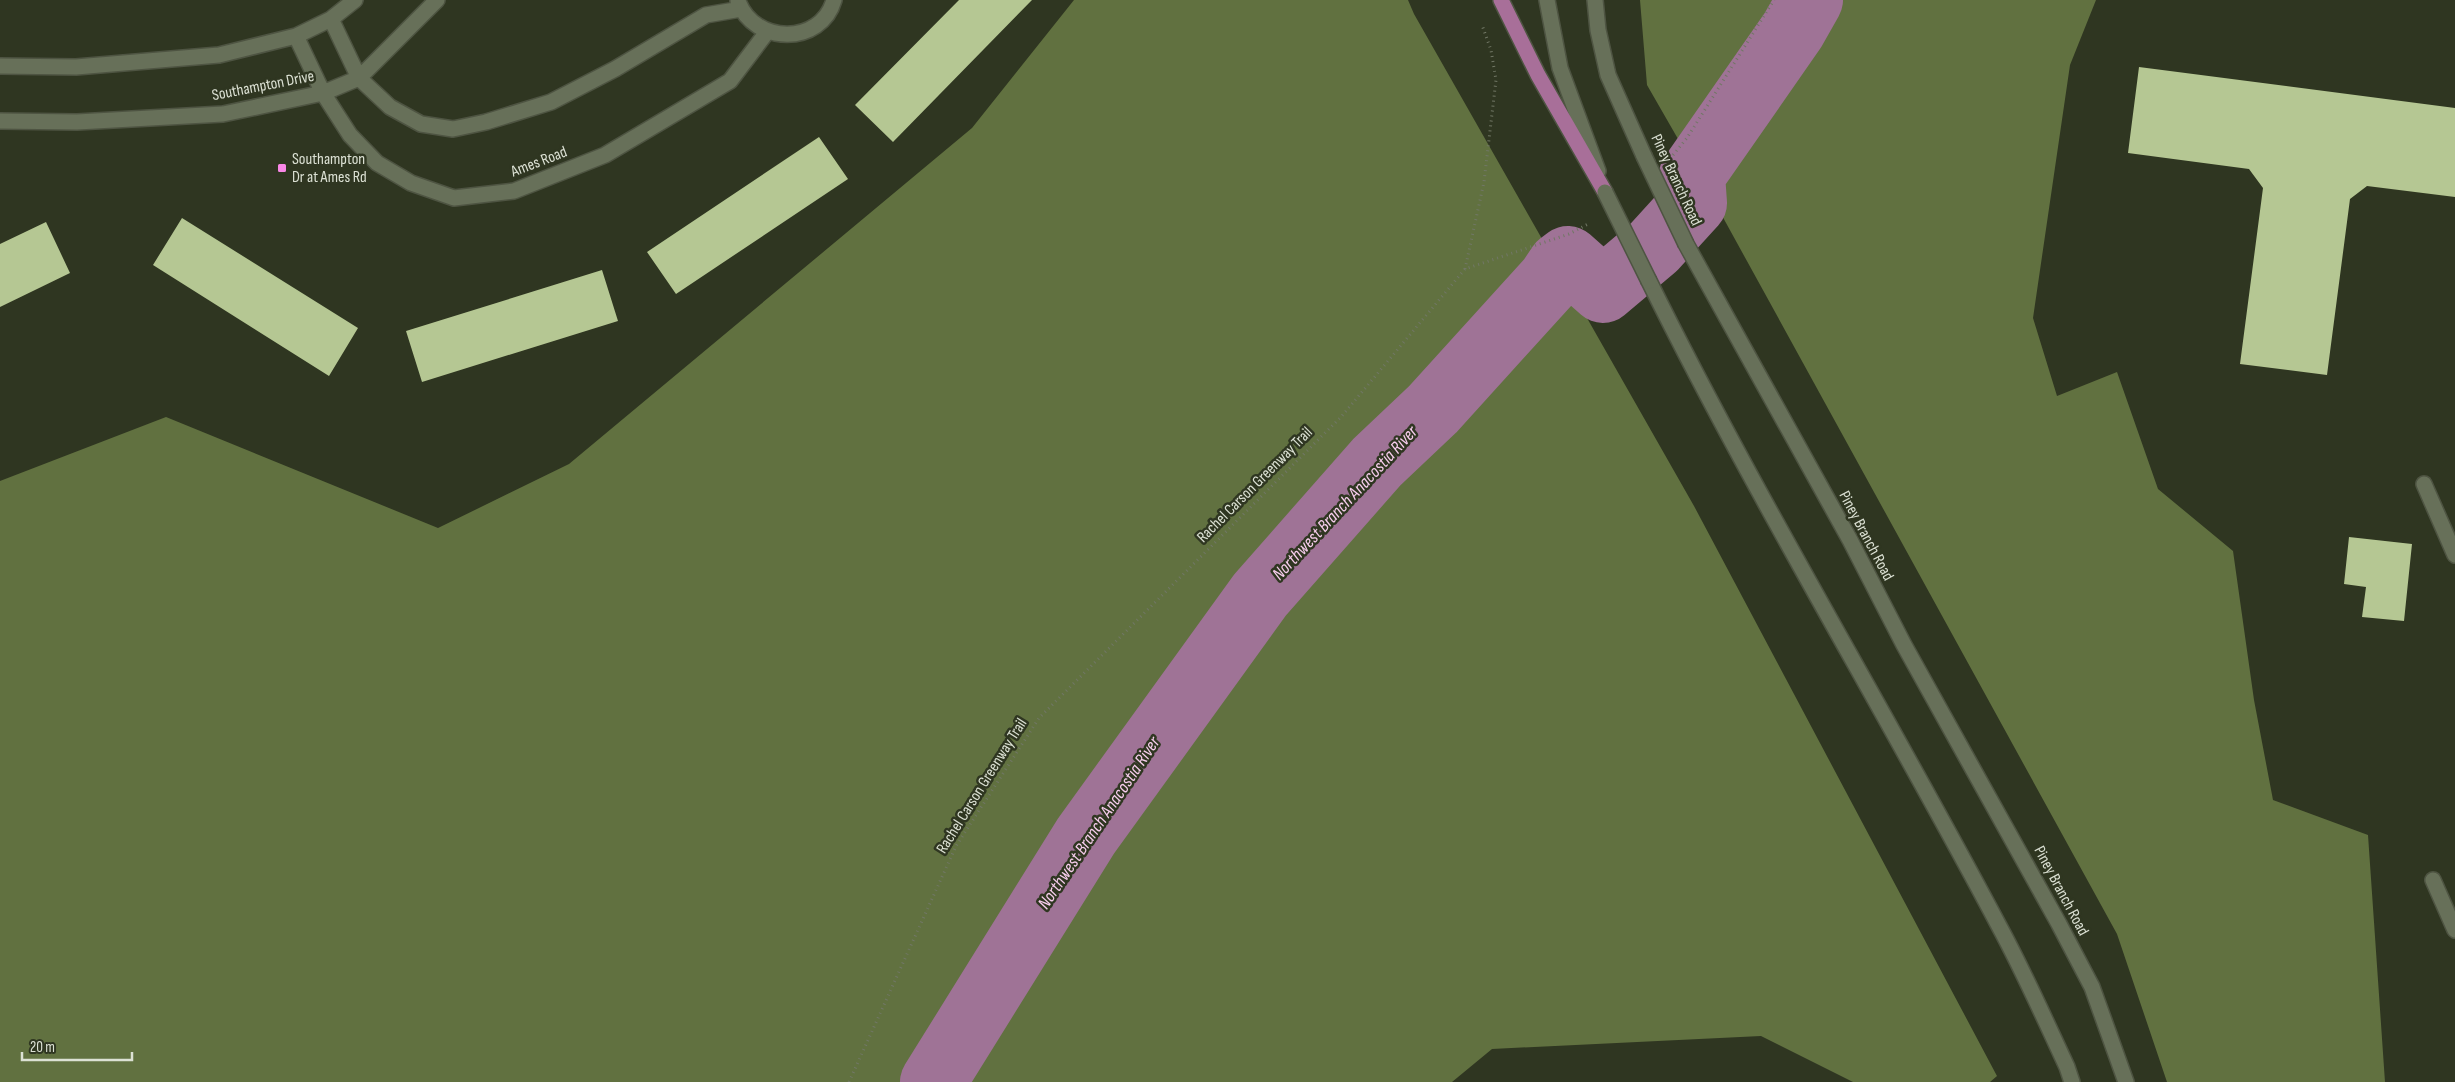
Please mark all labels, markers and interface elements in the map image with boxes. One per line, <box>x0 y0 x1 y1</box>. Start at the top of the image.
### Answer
street label: Southampton Drive <box>210 67 316 105</box>
street label: Piney Branch Road <box>1647 131 1705 229</box>
street label: Ames Road <box>507 143 570 182</box>
place label: Southampton Dr at Ames Rd <box>292 150 367 187</box>
marker: Southampton Dr at Ames Rd <box>276 162 288 174</box>
water label: Northwest Branch Anacostia River <box>1268 421 1423 584</box>
street label: Rachel Carson Greenway Trail <box>1193 423 1317 547</box>
street label: Piney Branch Road <box>1834 488 1898 584</box>
street label: Rachel Carson Greenway Trail <box>933 715 1031 857</box>
water label: Northwest Branch Anacostia River <box>1033 732 1165 913</box>
street label: Piney Branch Road <box>2029 843 2093 939</box>
scale bar <box>22 1030 132 1062</box>
text: 20 m <box>30 1038 55 1057</box>

